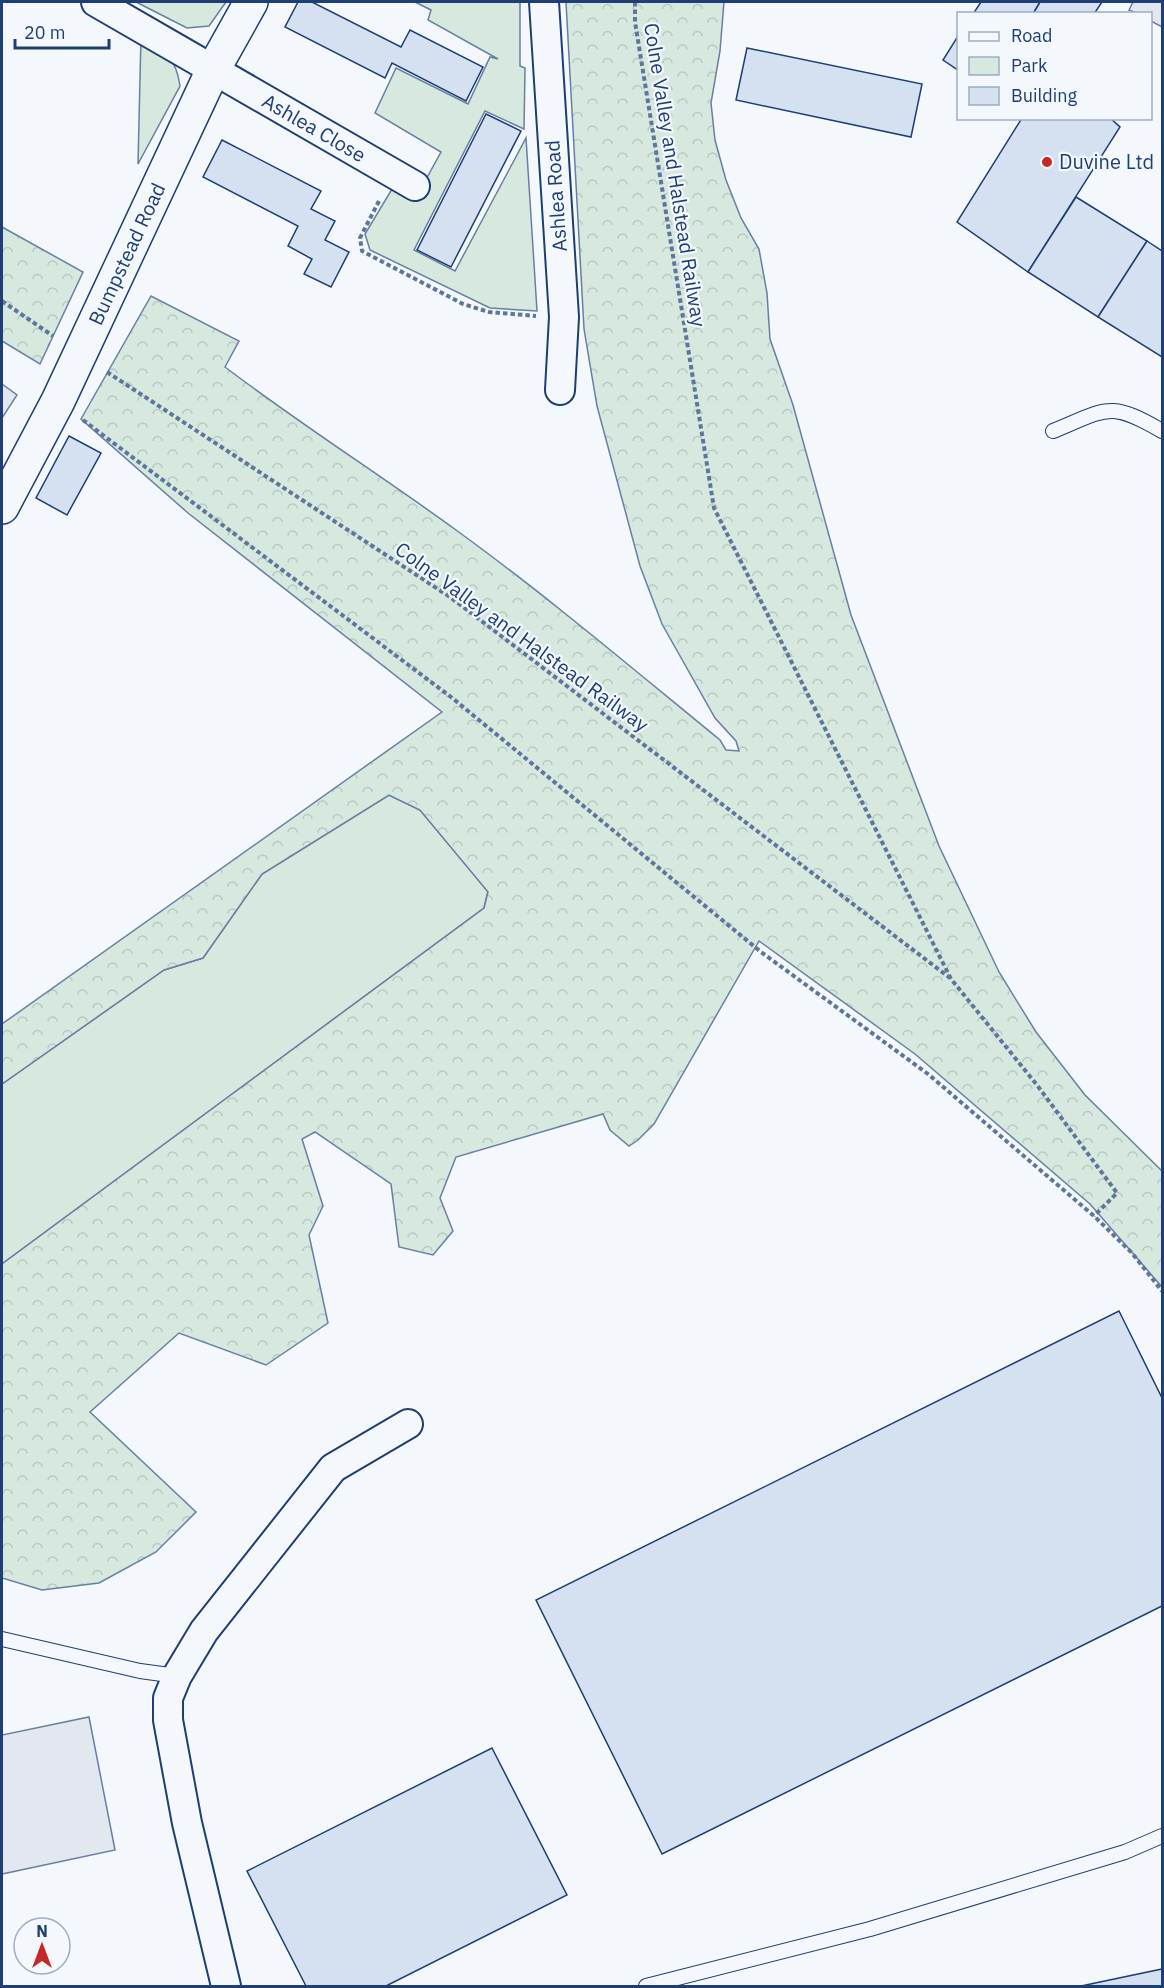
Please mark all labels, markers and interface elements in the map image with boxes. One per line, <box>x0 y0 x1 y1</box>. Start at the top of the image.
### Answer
scale bar <box>15 12 110 50</box>
legend <box>957 12 1152 120</box>
text: 20 m <box>24 21 66 44</box>
street label: Colne Valley and Halstead Railway <box>638 21 713 329</box>
text: Road <box>1011 24 1052 47</box>
text: Park <box>1011 54 1048 77</box>
text: Building <box>1011 84 1078 107</box>
street label: Ashlea Close <box>257 87 371 168</box>
street label: Ashlea Road <box>538 139 573 253</box>
place label: Duvine Ltd <box>1059 148 1154 175</box>
marker: Duvine Ltd <box>1040 155 1054 169</box>
street label: Bumpstead Road <box>82 178 171 329</box>
street label: Colne Valley and Halstead Railway <box>390 535 655 738</box>
north arrow <box>12 1916 72 1976</box>
text: N <box>36 1921 48 1941</box>

